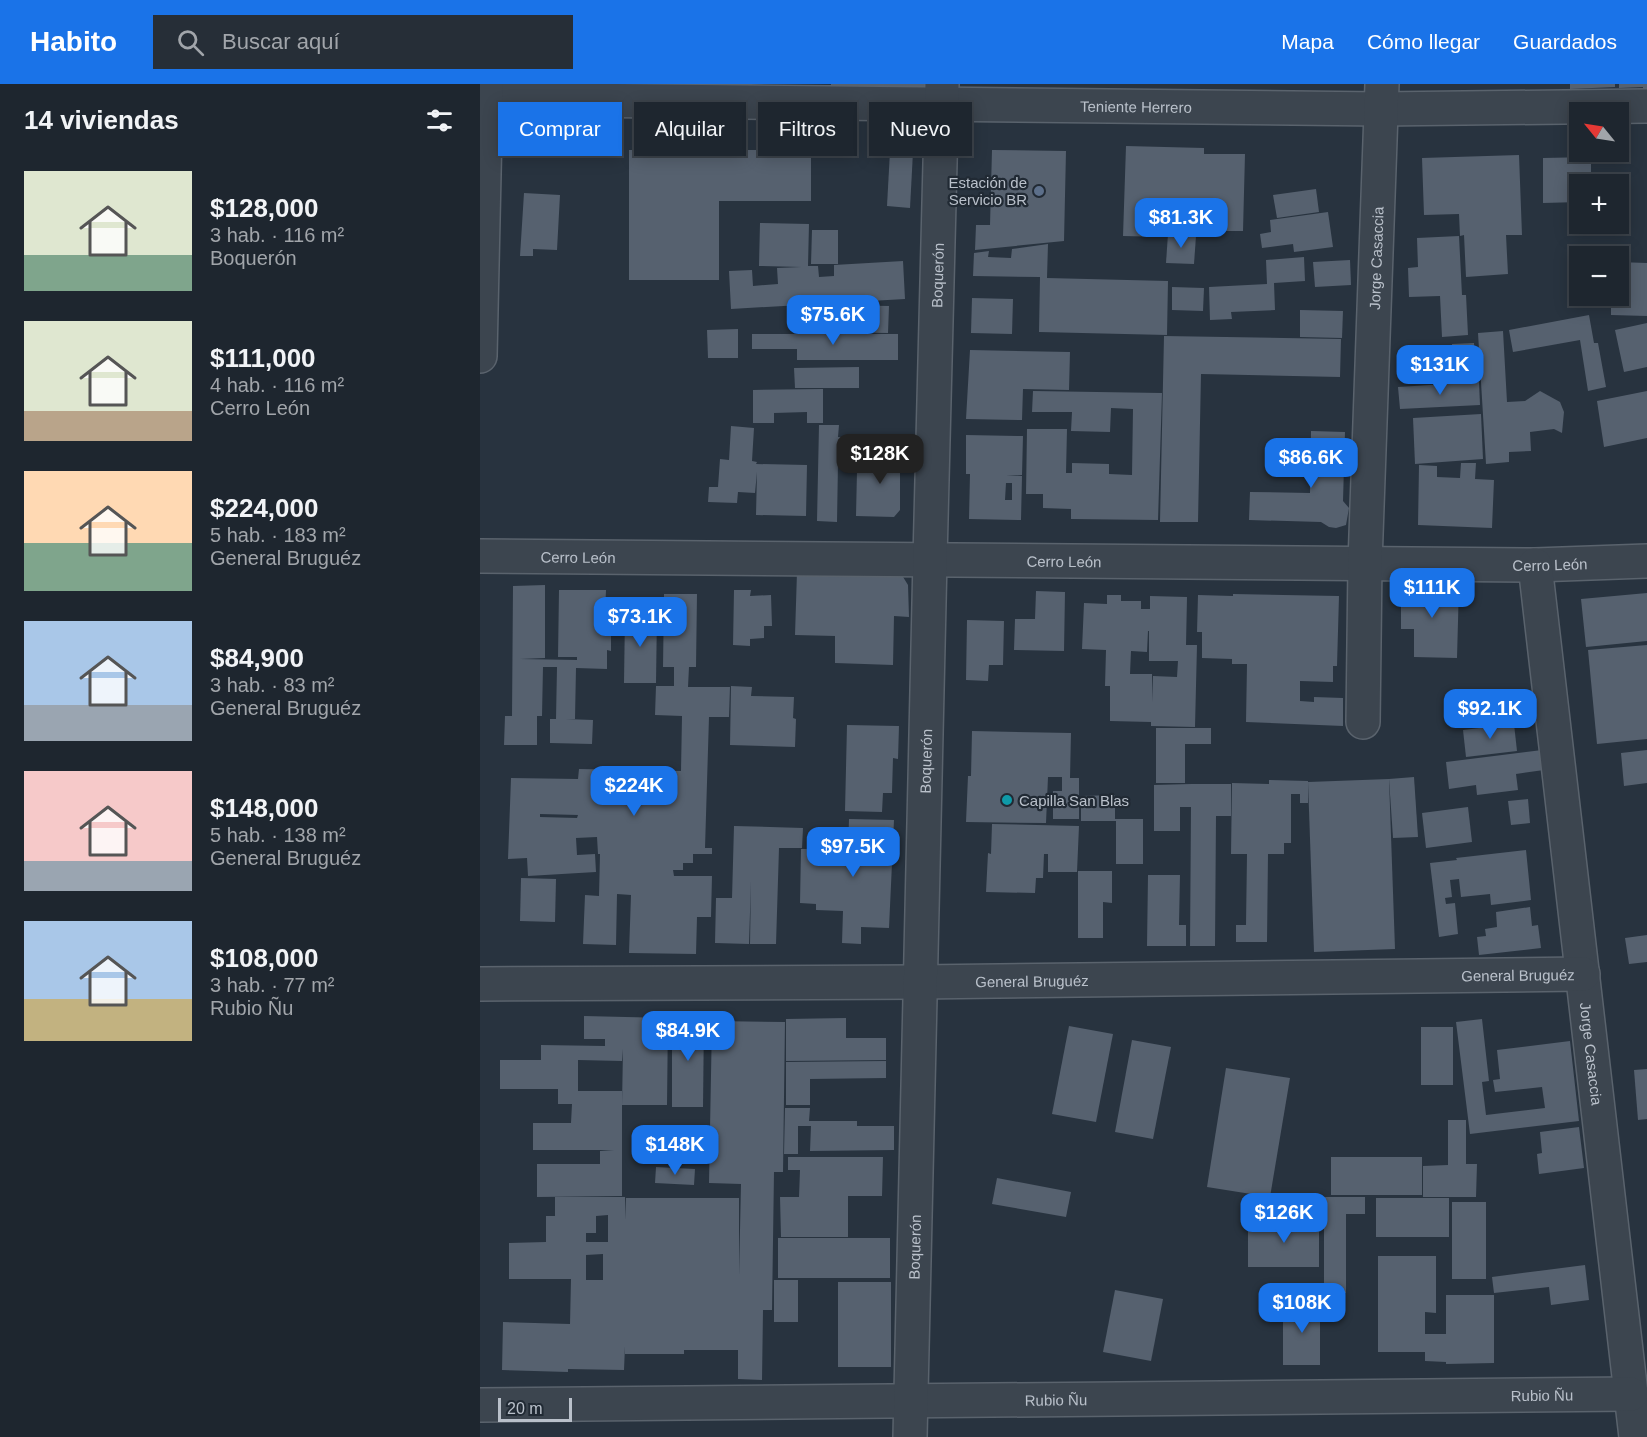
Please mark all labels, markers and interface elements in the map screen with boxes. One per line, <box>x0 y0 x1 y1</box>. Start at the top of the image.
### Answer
search box <box>153 15 573 69</box>
text: Habito <box>30 26 117 57</box>
icon: search <box>174 26 207 59</box>
text: Buscar aquí <box>222 29 340 54</box>
text: Mapa <box>1281 30 1334 53</box>
text: Cómo llegar <box>1367 30 1480 53</box>
text: Guardados <box>1513 30 1617 53</box>
street label: Teniente Herrero <box>1080 97 1192 115</box>
chip: Comprar <box>498 102 622 156</box>
chip: Alquilar <box>634 102 746 156</box>
chip: Filtros <box>758 102 857 156</box>
chip: Nuevo <box>869 102 972 156</box>
north arrow <box>1569 102 1629 162</box>
map controls <box>1569 102 1629 306</box>
icon: filters <box>423 104 456 137</box>
text: 14 viviendas <box>24 105 179 135</box>
place label: Estación de Servicio BR <box>949 174 1027 208</box>
button: + <box>1569 174 1629 234</box>
marker: Estación de Servicio BR <box>1032 184 1046 198</box>
text: $128,000 <box>210 193 318 223</box>
icon: home <box>72 195 144 267</box>
pin: $81.3K <box>1132 198 1230 249</box>
text: $81.3K <box>1149 206 1213 228</box>
street label: Jorge Casaccia <box>1365 206 1386 310</box>
text: 3 hab. · 116 m² <box>210 224 344 246</box>
street label: Boquerón <box>928 243 946 308</box>
button: − <box>1569 246 1629 306</box>
text: Boquerón <box>210 247 297 269</box>
pin: $75.6K <box>784 295 882 346</box>
text: $75.6K <box>801 303 865 325</box>
text: $111,000 <box>210 343 316 373</box>
icon: home <box>72 345 144 417</box>
pin: $131K <box>1398 345 1482 396</box>
text: $131K <box>1411 353 1469 375</box>
text: 4 hab. · 116 m² <box>210 374 344 396</box>
text: Cerro León <box>210 397 310 419</box>
pin: $128K <box>838 434 922 485</box>
pin: $86.6K <box>1262 438 1360 489</box>
text: $128K <box>851 442 909 464</box>
text: $86.6K <box>1279 446 1343 468</box>
text: $224,000 <box>210 493 318 523</box>
icon: home <box>72 495 144 567</box>
text: 5 hab. · 183 m² <box>210 524 346 546</box>
text: General Bruguéz <box>210 547 361 569</box>
street label: Cerro León <box>540 548 616 566</box>
street label: Cerro León <box>1026 552 1102 570</box>
street label: Cerro León <box>1512 555 1588 574</box>
pin: $111K <box>1390 568 1474 619</box>
text: $111K <box>1404 576 1460 598</box>
pin: $73.1K <box>591 597 689 648</box>
text: $73.1K <box>608 605 672 627</box>
text: $84,900 <box>210 643 304 673</box>
icon: home <box>72 645 144 717</box>
text: 3 hab. · 83 m² <box>210 674 335 696</box>
pin: $92.1K <box>1441 689 1539 740</box>
text: General Bruguéz <box>210 697 361 719</box>
text: $92.1K <box>1458 697 1522 719</box>
street label: Boquerón <box>916 728 935 794</box>
pin: $224K <box>592 766 676 817</box>
text: $224K <box>605 774 663 796</box>
place label: Capilla San Blas <box>1019 792 1129 809</box>
text: $148,000 <box>210 793 318 823</box>
marker: Capilla San Blas <box>1000 793 1014 807</box>
icon: home <box>72 795 144 867</box>
text: 5 hab. · 138 m² <box>210 824 346 846</box>
pin: $97.5K <box>804 827 902 878</box>
text: $97.5K <box>821 835 885 857</box>
text: General Bruguéz <box>210 847 361 869</box>
text: $108,000 <box>210 943 318 973</box>
icon: home <box>72 945 144 1017</box>
street label: General Bruguéz <box>1461 966 1575 984</box>
street label: General Bruguéz <box>975 971 1089 990</box>
text: 3 hab. · 77 m² <box>210 974 335 996</box>
text: Rubio Ñu <box>210 997 293 1019</box>
street label: Jorge Casaccia <box>1577 1001 1606 1107</box>
pin: $84.9K <box>639 1011 737 1062</box>
text: $84.9K <box>656 1019 720 1041</box>
pin: $148K <box>633 1125 717 1176</box>
text: $148K <box>646 1133 704 1155</box>
pin: $126K <box>1242 1193 1326 1244</box>
text: $126K <box>1255 1201 1313 1223</box>
street label: Boquerón <box>905 1214 924 1280</box>
pin: $108K <box>1260 1283 1344 1334</box>
text: $108K <box>1273 1291 1331 1313</box>
street label: Rubio Ñu <box>1511 1386 1573 1404</box>
street label: Rubio Ñu <box>1025 1391 1087 1408</box>
scale bar <box>498 1395 572 1422</box>
text: 20 m <box>507 1400 543 1417</box>

